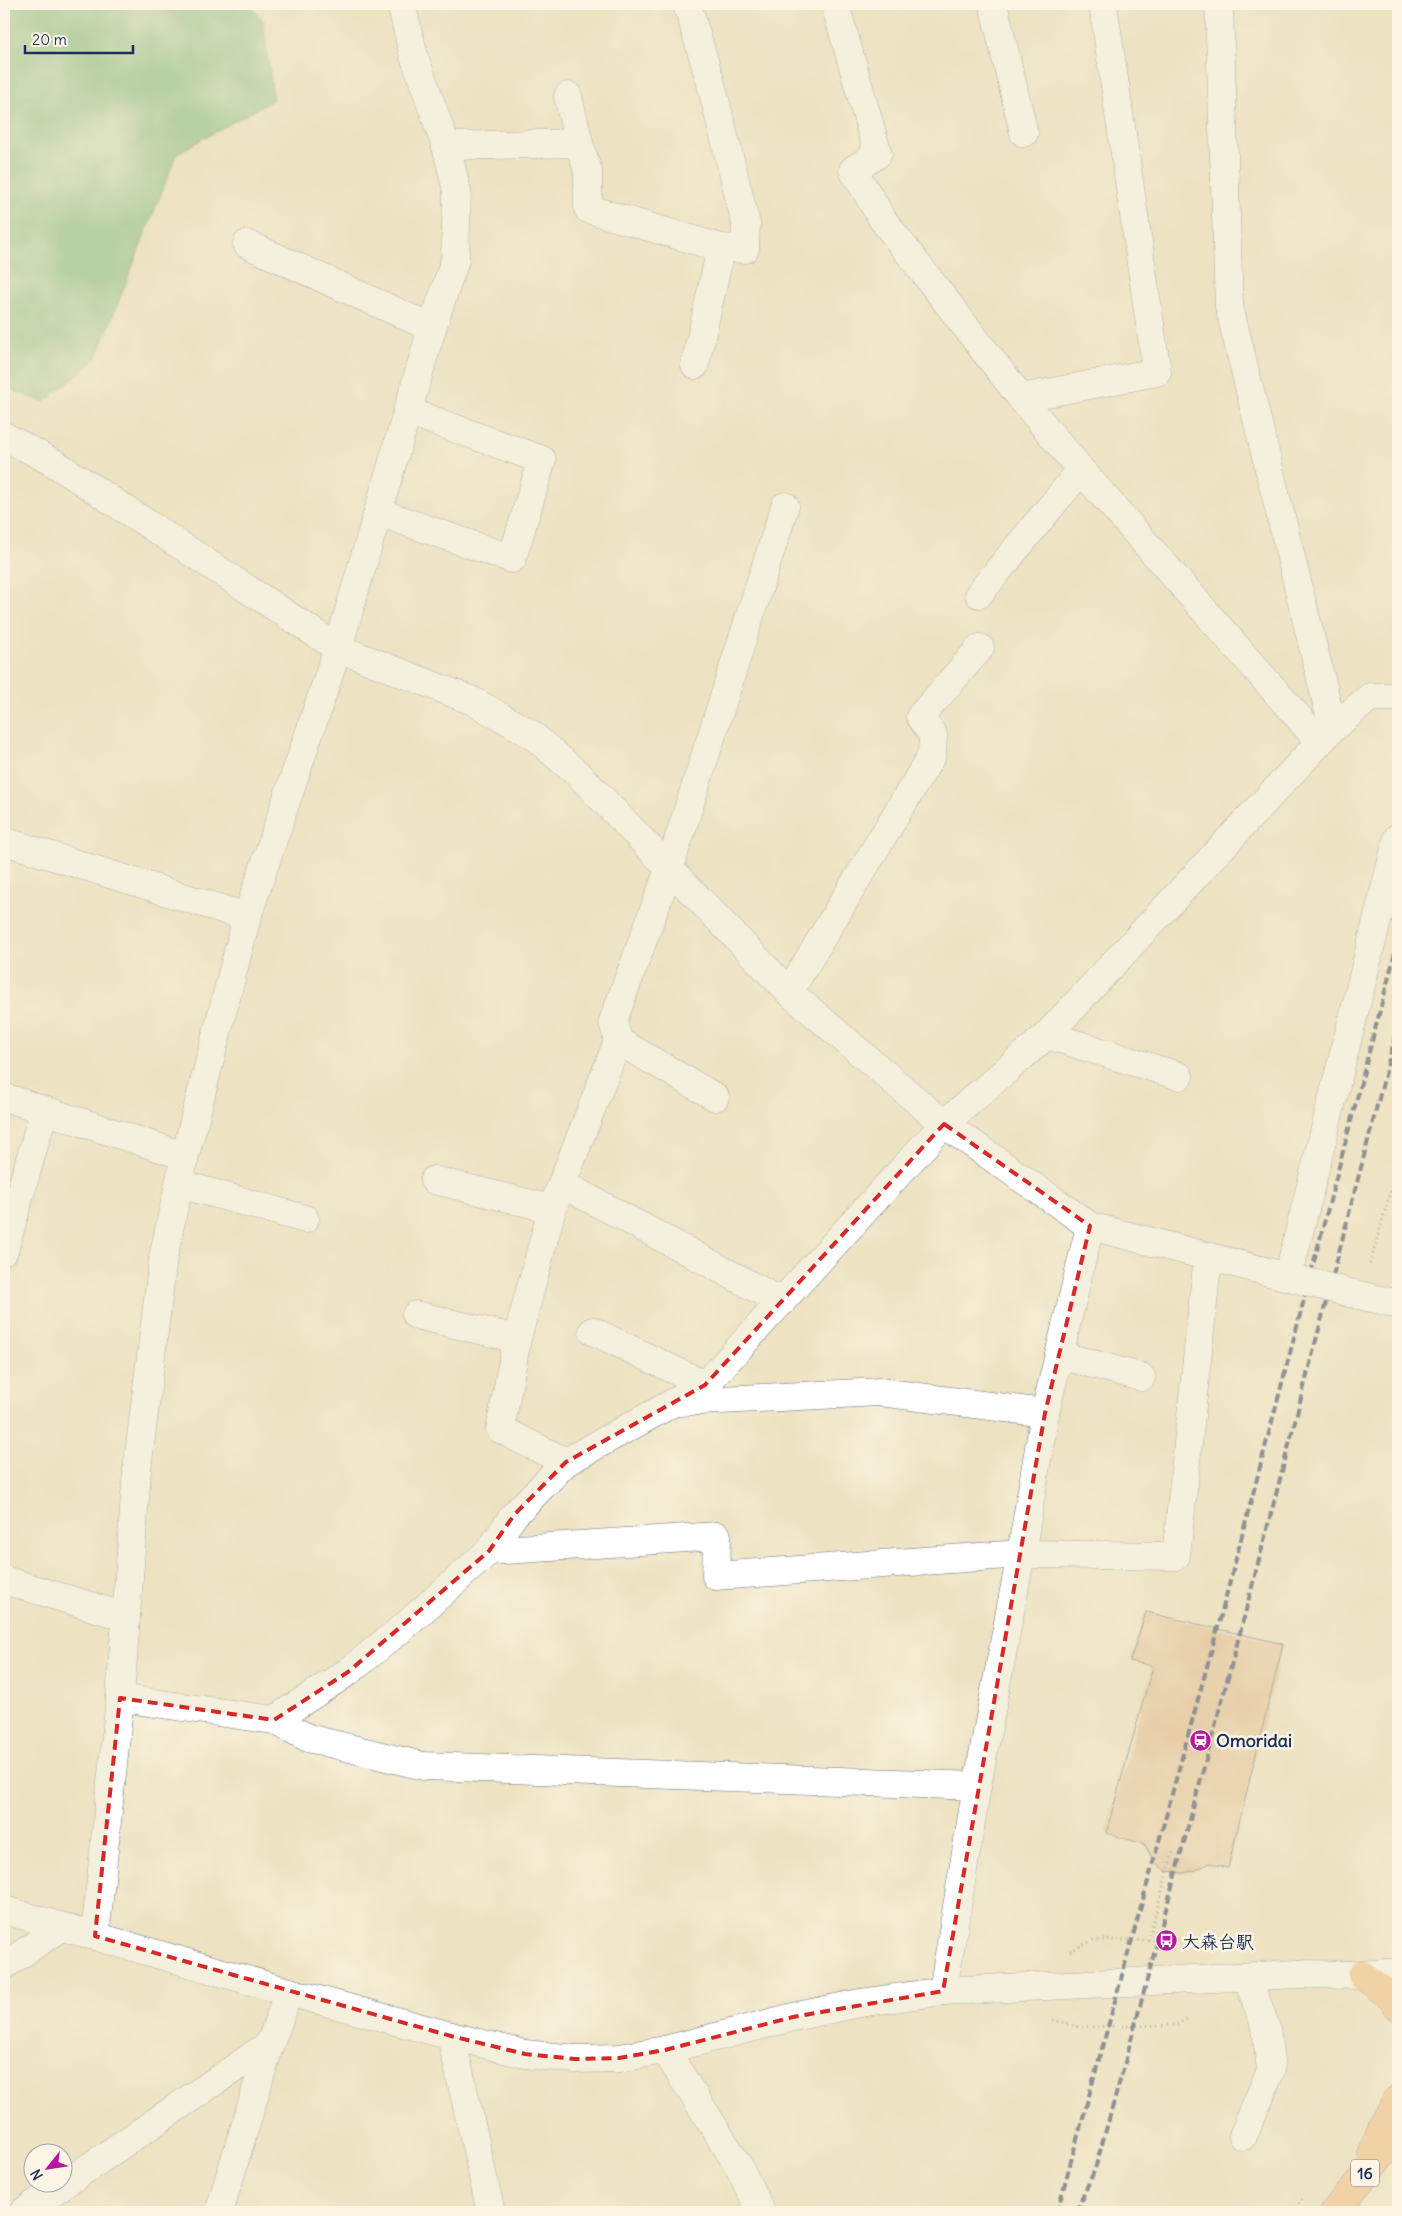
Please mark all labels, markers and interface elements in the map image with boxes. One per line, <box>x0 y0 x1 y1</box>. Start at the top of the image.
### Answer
scale bar <box>25 22 132 54</box>
text: 20 m <box>32 30 67 49</box>
station icon: Omoridai <box>1188 1728 1212 1752</box>
place label: Omoridai <box>1216 1729 1292 1752</box>
bus stop icon: 大森台駅 <box>1154 1929 1178 1953</box>
place label: 大森台駅 <box>1182 1930 1254 1953</box>
north arrow <box>22 2144 72 2194</box>
road number: 16 <box>1351 2160 1379 2186</box>
text: N <box>27 2166 47 2183</box>

